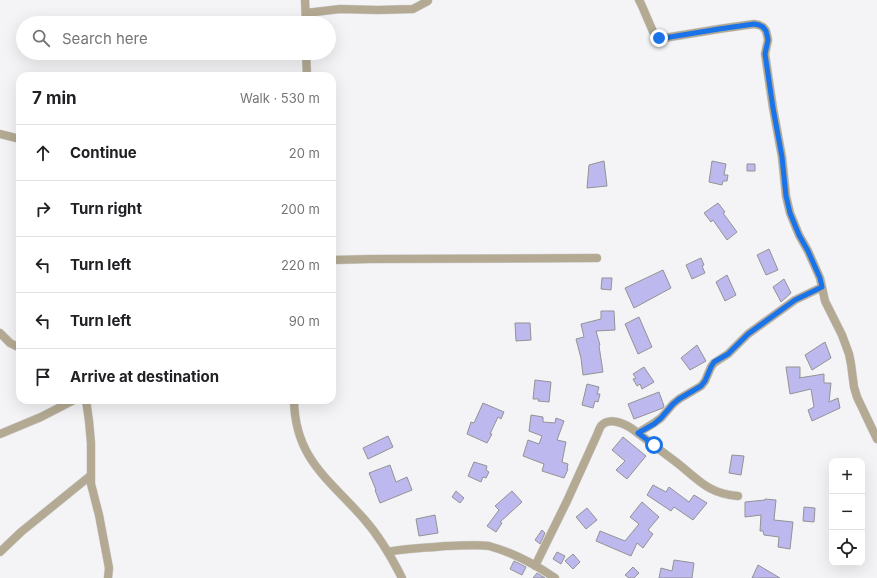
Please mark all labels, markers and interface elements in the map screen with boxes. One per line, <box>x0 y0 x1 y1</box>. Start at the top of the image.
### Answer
search box <box>16 16 336 60</box>
icon: search <box>30 27 52 49</box>
text: Search here <box>62 29 148 48</box>
route end <box>650 29 668 47</box>
text: 7 min <box>32 88 77 108</box>
text: Walk · 530 m <box>240 90 320 106</box>
icon: ahead <box>32 142 54 164</box>
text: Continue <box>70 143 137 162</box>
text: 20 m <box>289 145 320 161</box>
icon: right <box>32 198 54 220</box>
text: Turn right <box>70 199 142 218</box>
text: 200 m <box>281 201 320 217</box>
icon: left <box>32 254 54 276</box>
text: Turn left <box>70 255 131 274</box>
text: 220 m <box>281 257 320 273</box>
icon: left <box>32 310 54 332</box>
text: Turn left <box>70 311 131 330</box>
text: 90 m <box>289 313 320 329</box>
icon: arrive <box>32 366 54 388</box>
text: Arrive at destination <box>70 367 219 386</box>
route start <box>645 436 663 454</box>
map controls <box>829 458 865 566</box>
button: + <box>829 458 865 494</box>
button: − <box>829 494 865 530</box>
button: locate <box>829 530 865 566</box>

